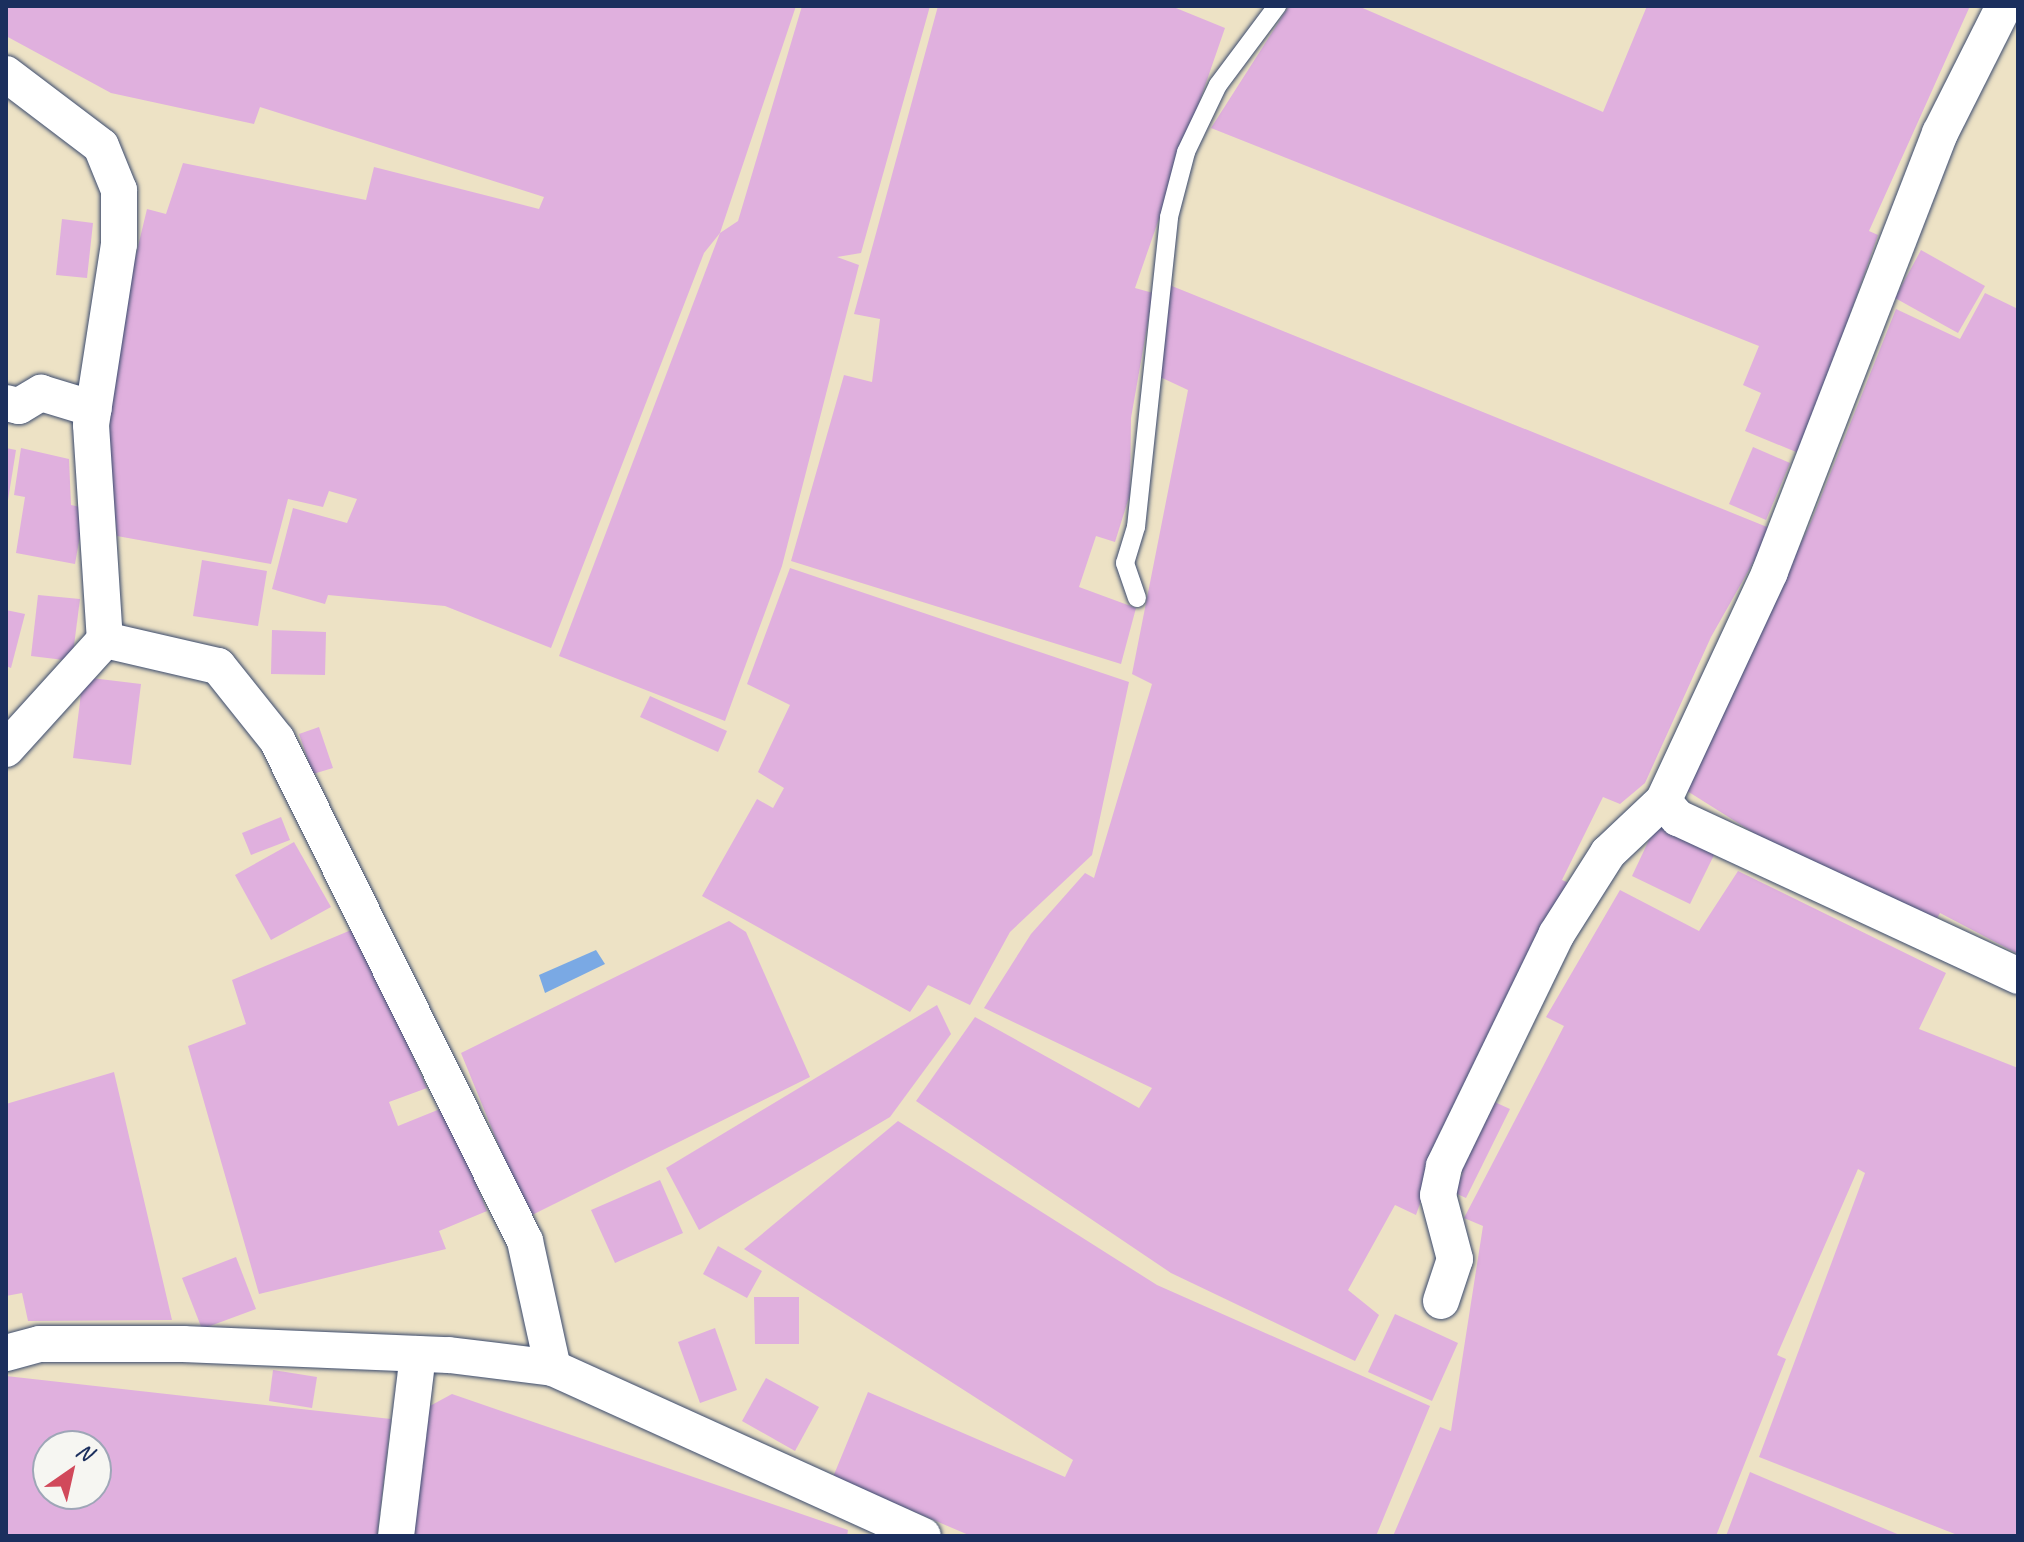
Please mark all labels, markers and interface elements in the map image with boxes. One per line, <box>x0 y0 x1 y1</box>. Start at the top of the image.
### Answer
north arrow <box>32 1430 112 1510</box>
text: N <box>71 1436 98 1467</box>

